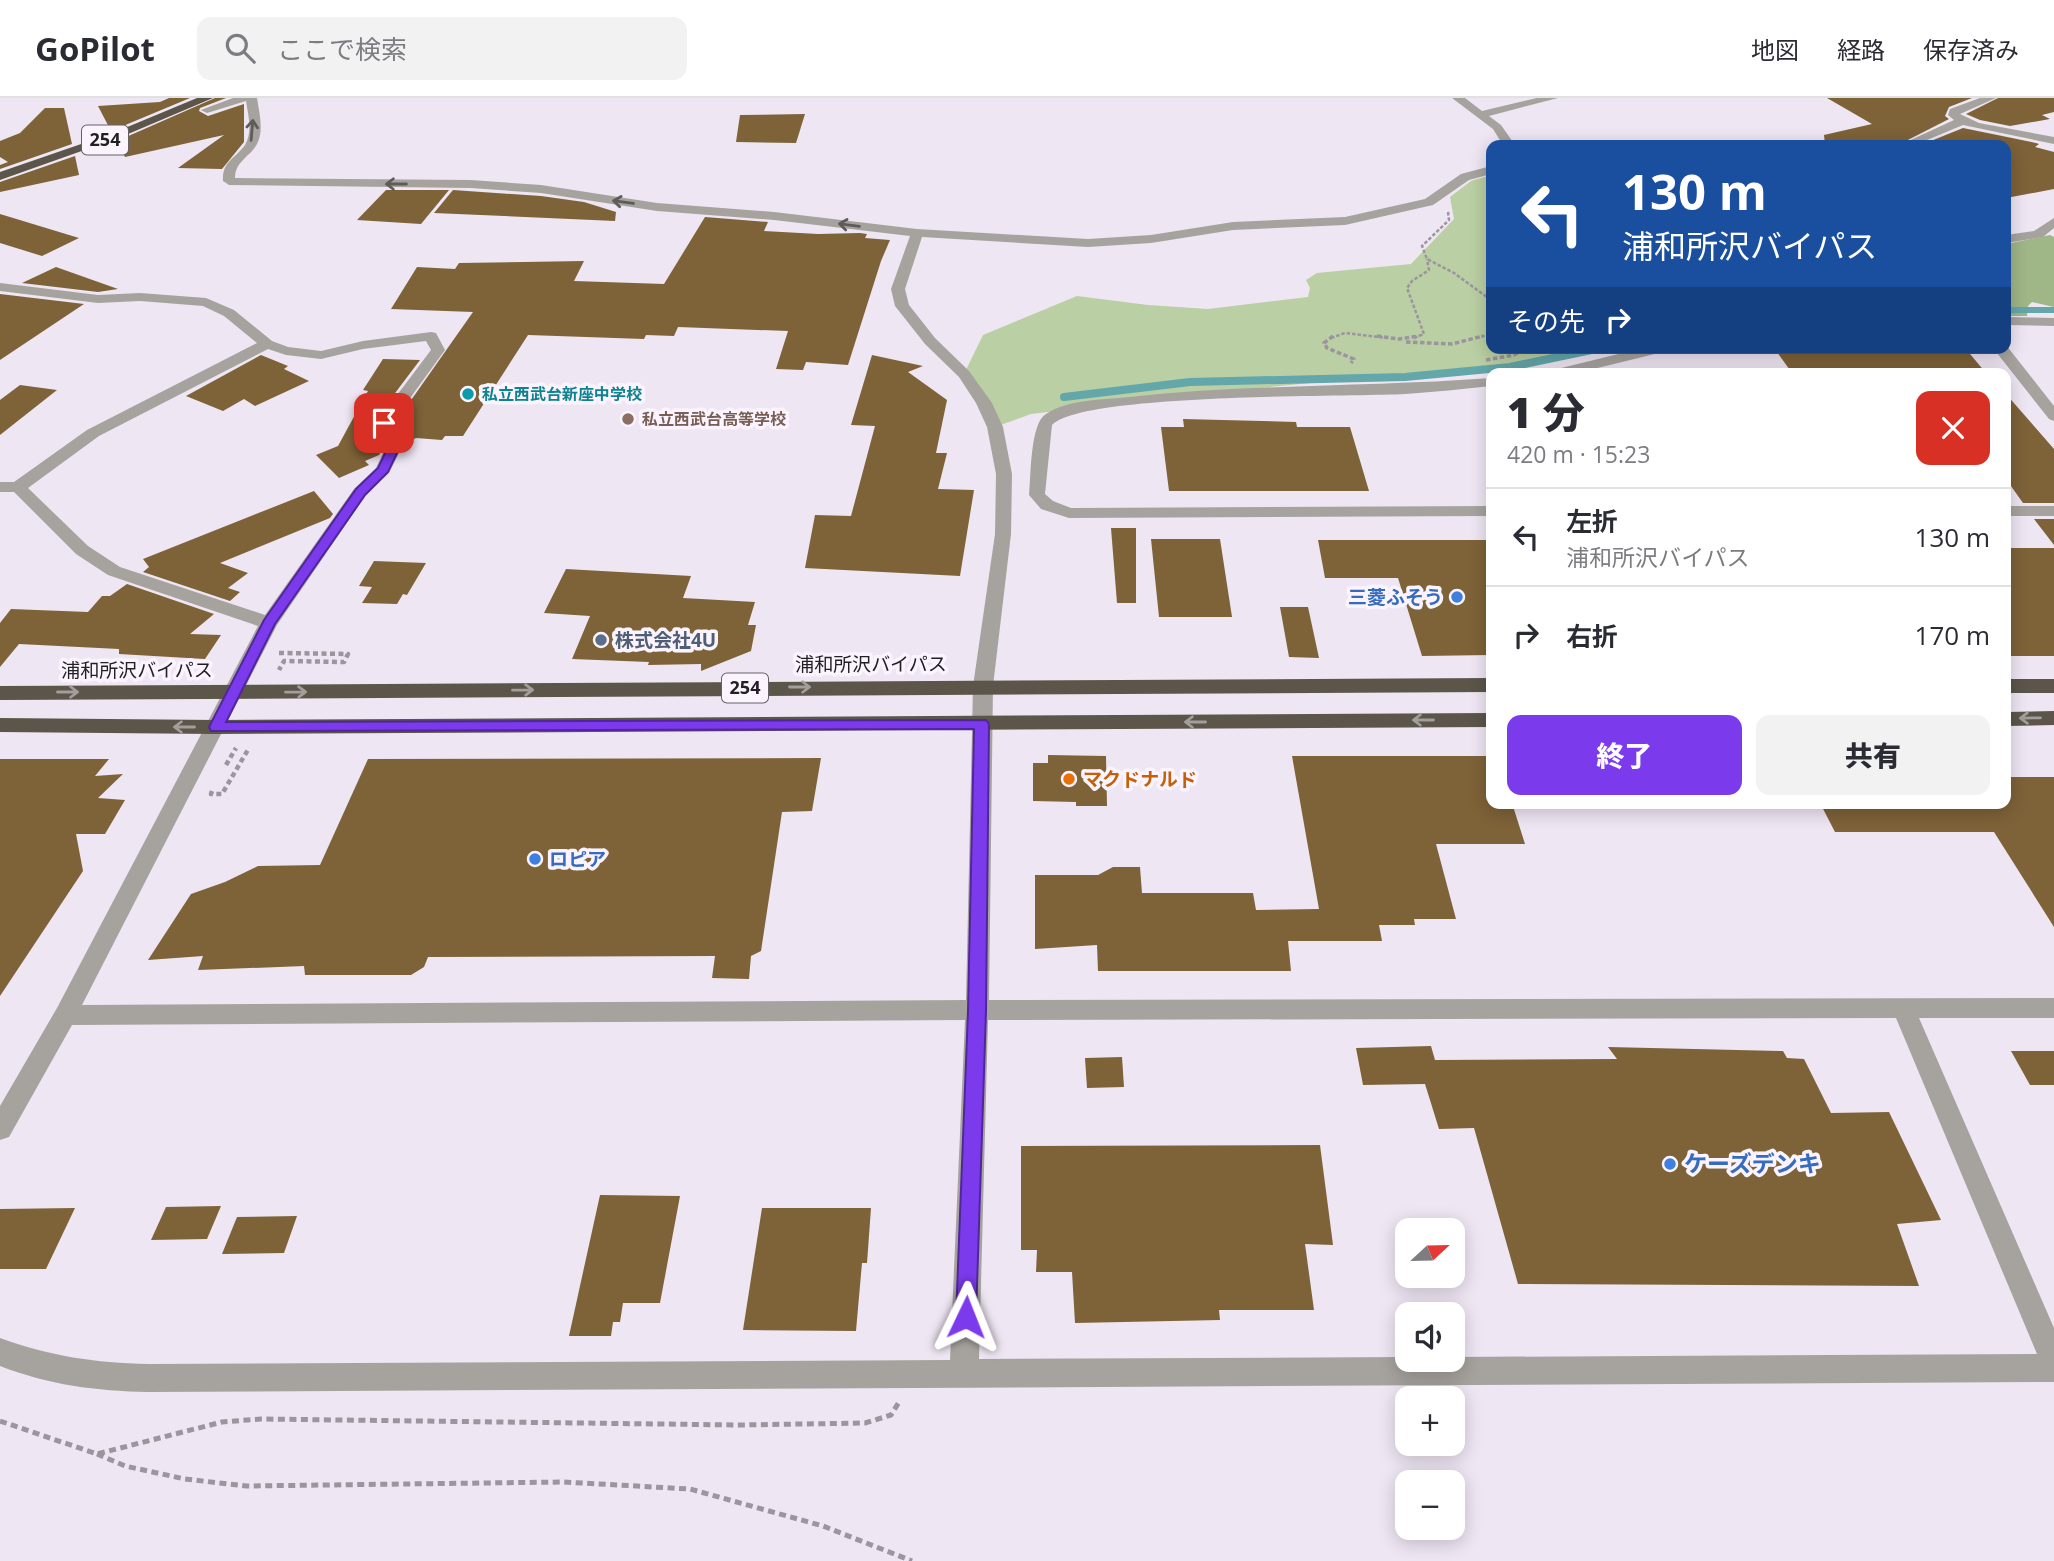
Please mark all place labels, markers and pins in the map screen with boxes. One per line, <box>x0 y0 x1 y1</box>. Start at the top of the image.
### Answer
place label: 私立西武台新座中学校 <box>482 383 642 405</box>
marker: 私立西武台新座中学校 <box>460 386 476 402</box>
pin <box>354 393 414 453</box>
place label: 私立西武台高等学校 <box>642 408 786 430</box>
marker: 私立西武台高等学校 <box>620 411 636 427</box>
place label: 三菱ふそう <box>1348 584 1443 610</box>
marker: 三菱ふそう <box>1449 589 1465 605</box>
place label: 株式会社4U <box>615 627 716 653</box>
marker: 株式会社4U <box>593 632 609 648</box>
place label: マクドナルド <box>1083 766 1197 792</box>
marker: マクドナルド <box>1061 771 1077 787</box>
place label: ロピア <box>549 846 606 872</box>
marker: ロピア <box>527 851 543 867</box>
place label: ケーズデンキ <box>1684 1147 1821 1179</box>
marker: ケーズデンキ <box>1662 1156 1678 1172</box>

